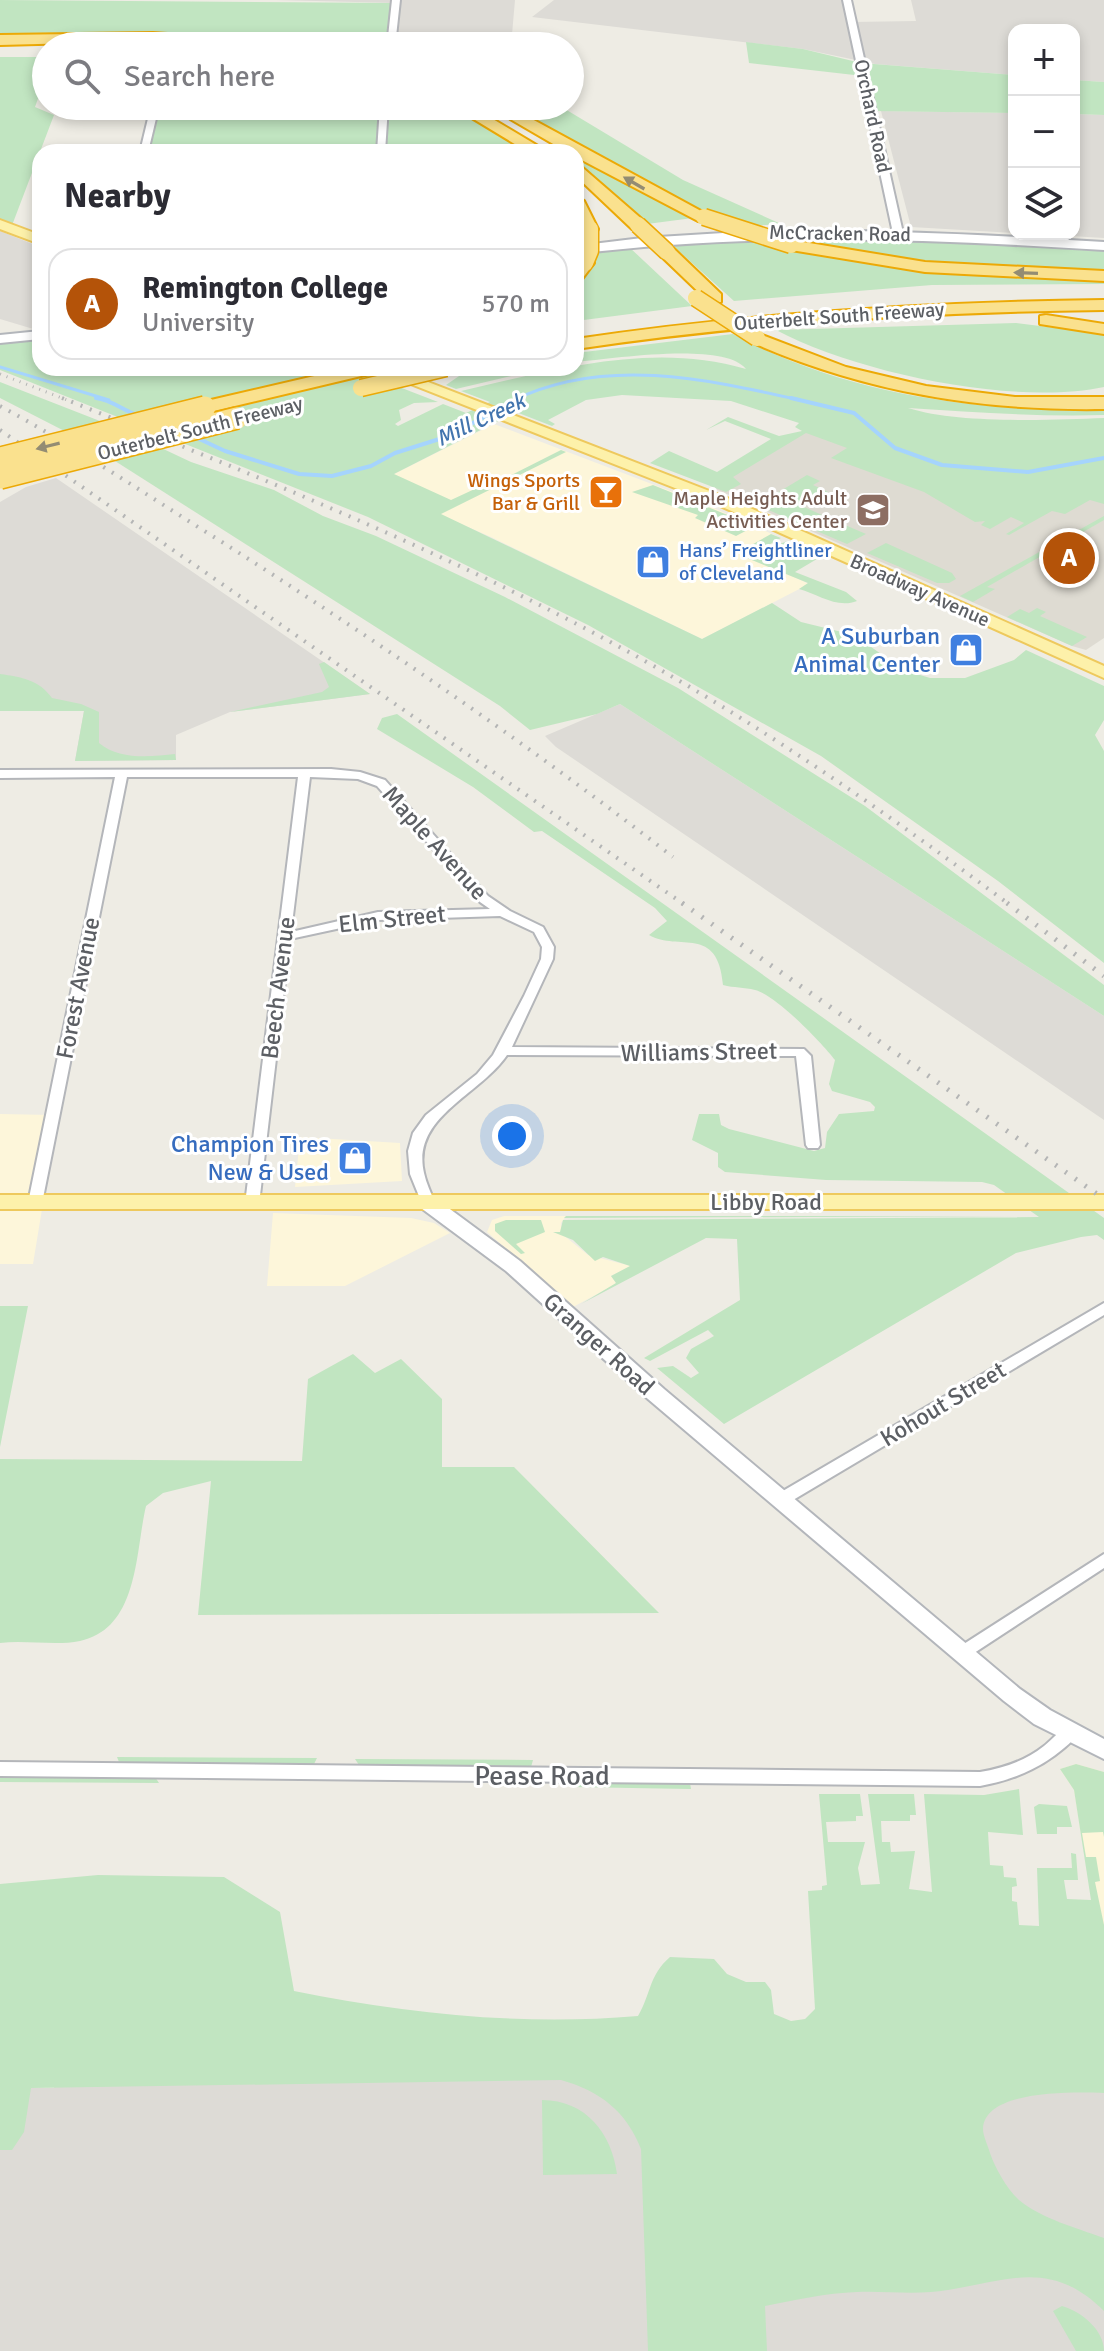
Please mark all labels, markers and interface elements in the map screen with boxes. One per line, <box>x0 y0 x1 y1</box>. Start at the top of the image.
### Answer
map controls <box>1008 24 1080 240</box>
button: + <box>1008 24 1080 96</box>
search box <box>32 32 584 120</box>
icon: search <box>60 54 104 98</box>
street label: Orchard Road <box>848 57 897 175</box>
text: Search here <box>124 58 275 95</box>
button: − <box>1008 96 1080 168</box>
button: layers <box>1008 168 1080 240</box>
text: Nearby <box>64 175 171 217</box>
one-way arrow <box>623 176 645 190</box>
street label: McCracken Road <box>769 220 911 247</box>
one-way arrow <box>1013 267 1038 280</box>
text: Remington College <box>142 270 388 307</box>
text: A <box>84 288 100 320</box>
text: 570 m <box>481 288 550 320</box>
street label: Outerbelt South Freeway <box>733 297 946 336</box>
text: University <box>142 307 254 339</box>
water label: Mill Creek <box>431 386 531 452</box>
street label: Outerbelt South Freeway <box>95 391 306 466</box>
one-way arrow <box>35 440 60 452</box>
place label: Wings Sports Bar & Grill <box>467 468 580 516</box>
bar icon: Wings Sports Bar & Grill <box>587 473 625 511</box>
place label: Maple Heights Adult Activities Center <box>673 486 848 534</box>
school or university icon: Maple Heights Adult Activities Center <box>854 491 892 529</box>
pin: A <box>1043 528 1095 588</box>
place label: Hans’ Freightliner of Cleveland <box>679 538 832 586</box>
shop icon: Hans’ Freightliner of Cleveland <box>634 543 672 581</box>
street label: Broadway Avenue <box>846 548 994 632</box>
place label: A Suburban Animal Center <box>794 621 940 679</box>
shop icon: A Suburban Animal Center <box>947 631 985 669</box>
street label: Maple Avenue <box>376 780 494 906</box>
street label: Elm Street <box>337 898 447 940</box>
street label: Forest Avenue <box>50 914 106 1062</box>
street label: Beech Avenue <box>254 915 302 1061</box>
street label: Williams Street <box>620 1036 778 1068</box>
your location <box>492 1116 532 1156</box>
place label: Champion Tires New & Used <box>171 1129 329 1187</box>
shop icon: Champion Tires New & Used <box>336 1139 374 1177</box>
street label: Libby Road <box>710 1187 822 1217</box>
street label: Granger Road <box>537 1286 661 1402</box>
street label: Kohout Street <box>875 1355 1011 1453</box>
street label: Pease Road <box>474 1759 610 1793</box>

